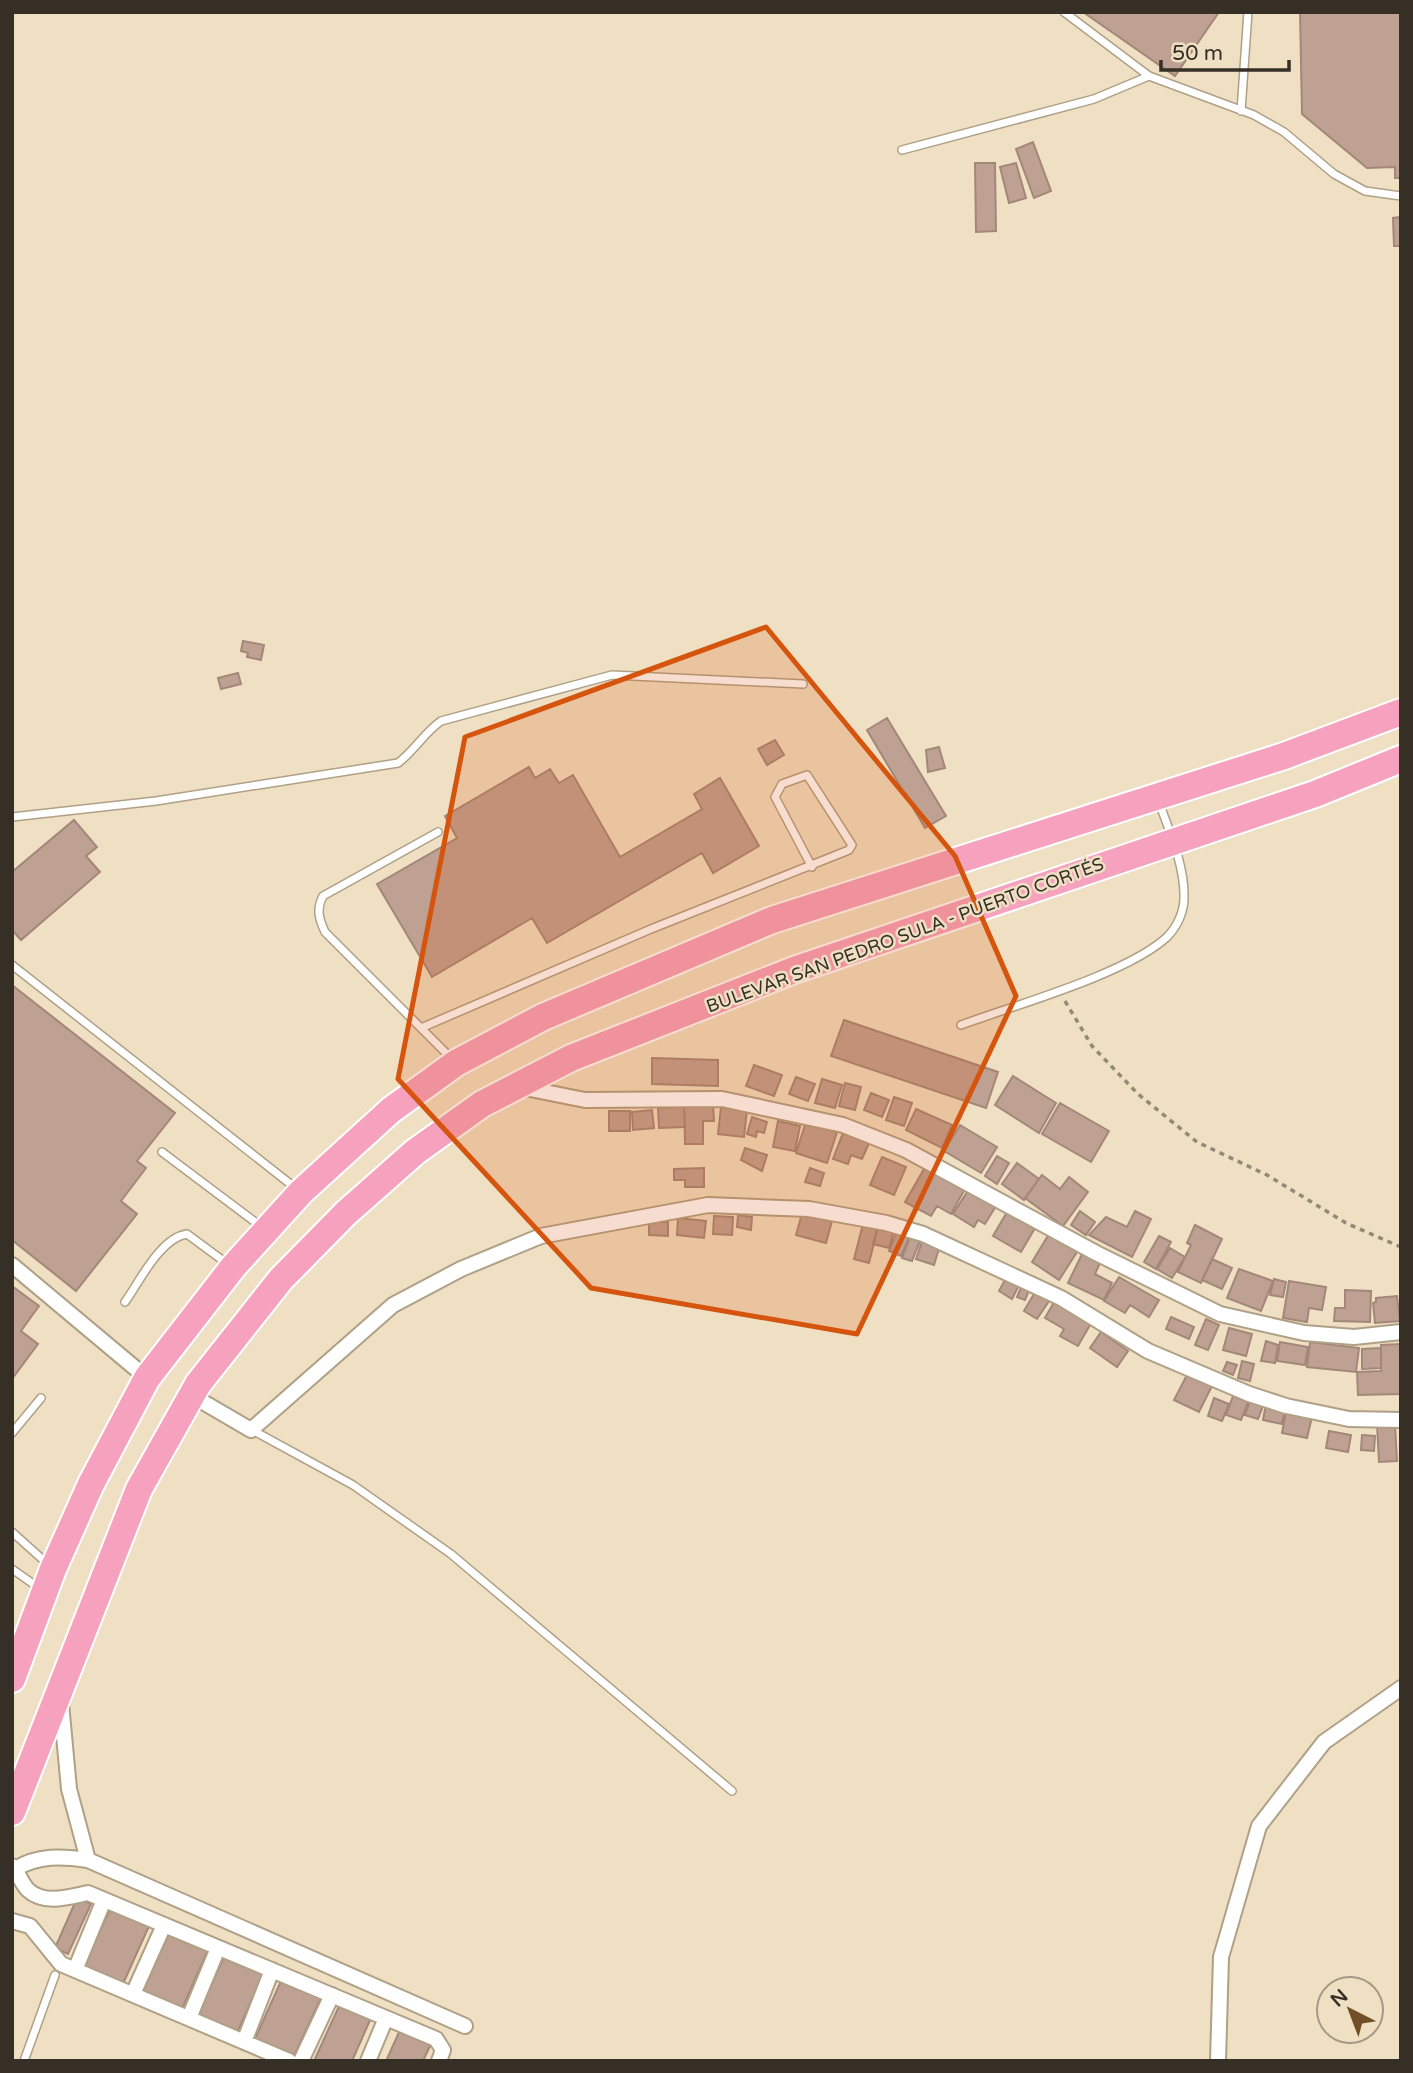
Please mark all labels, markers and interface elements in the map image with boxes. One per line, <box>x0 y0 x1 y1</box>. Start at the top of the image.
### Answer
scale bar <box>1161 28 1289 72</box>
text: 50 m <box>1172 41 1223 66</box>
street label: BULEVAR SAN PEDRO SULA - PUERTO CORTÉS <box>703 853 1107 1017</box>
north arrow <box>1315 1975 1385 2045</box>
text: N <box>1326 1985 1352 2011</box>

